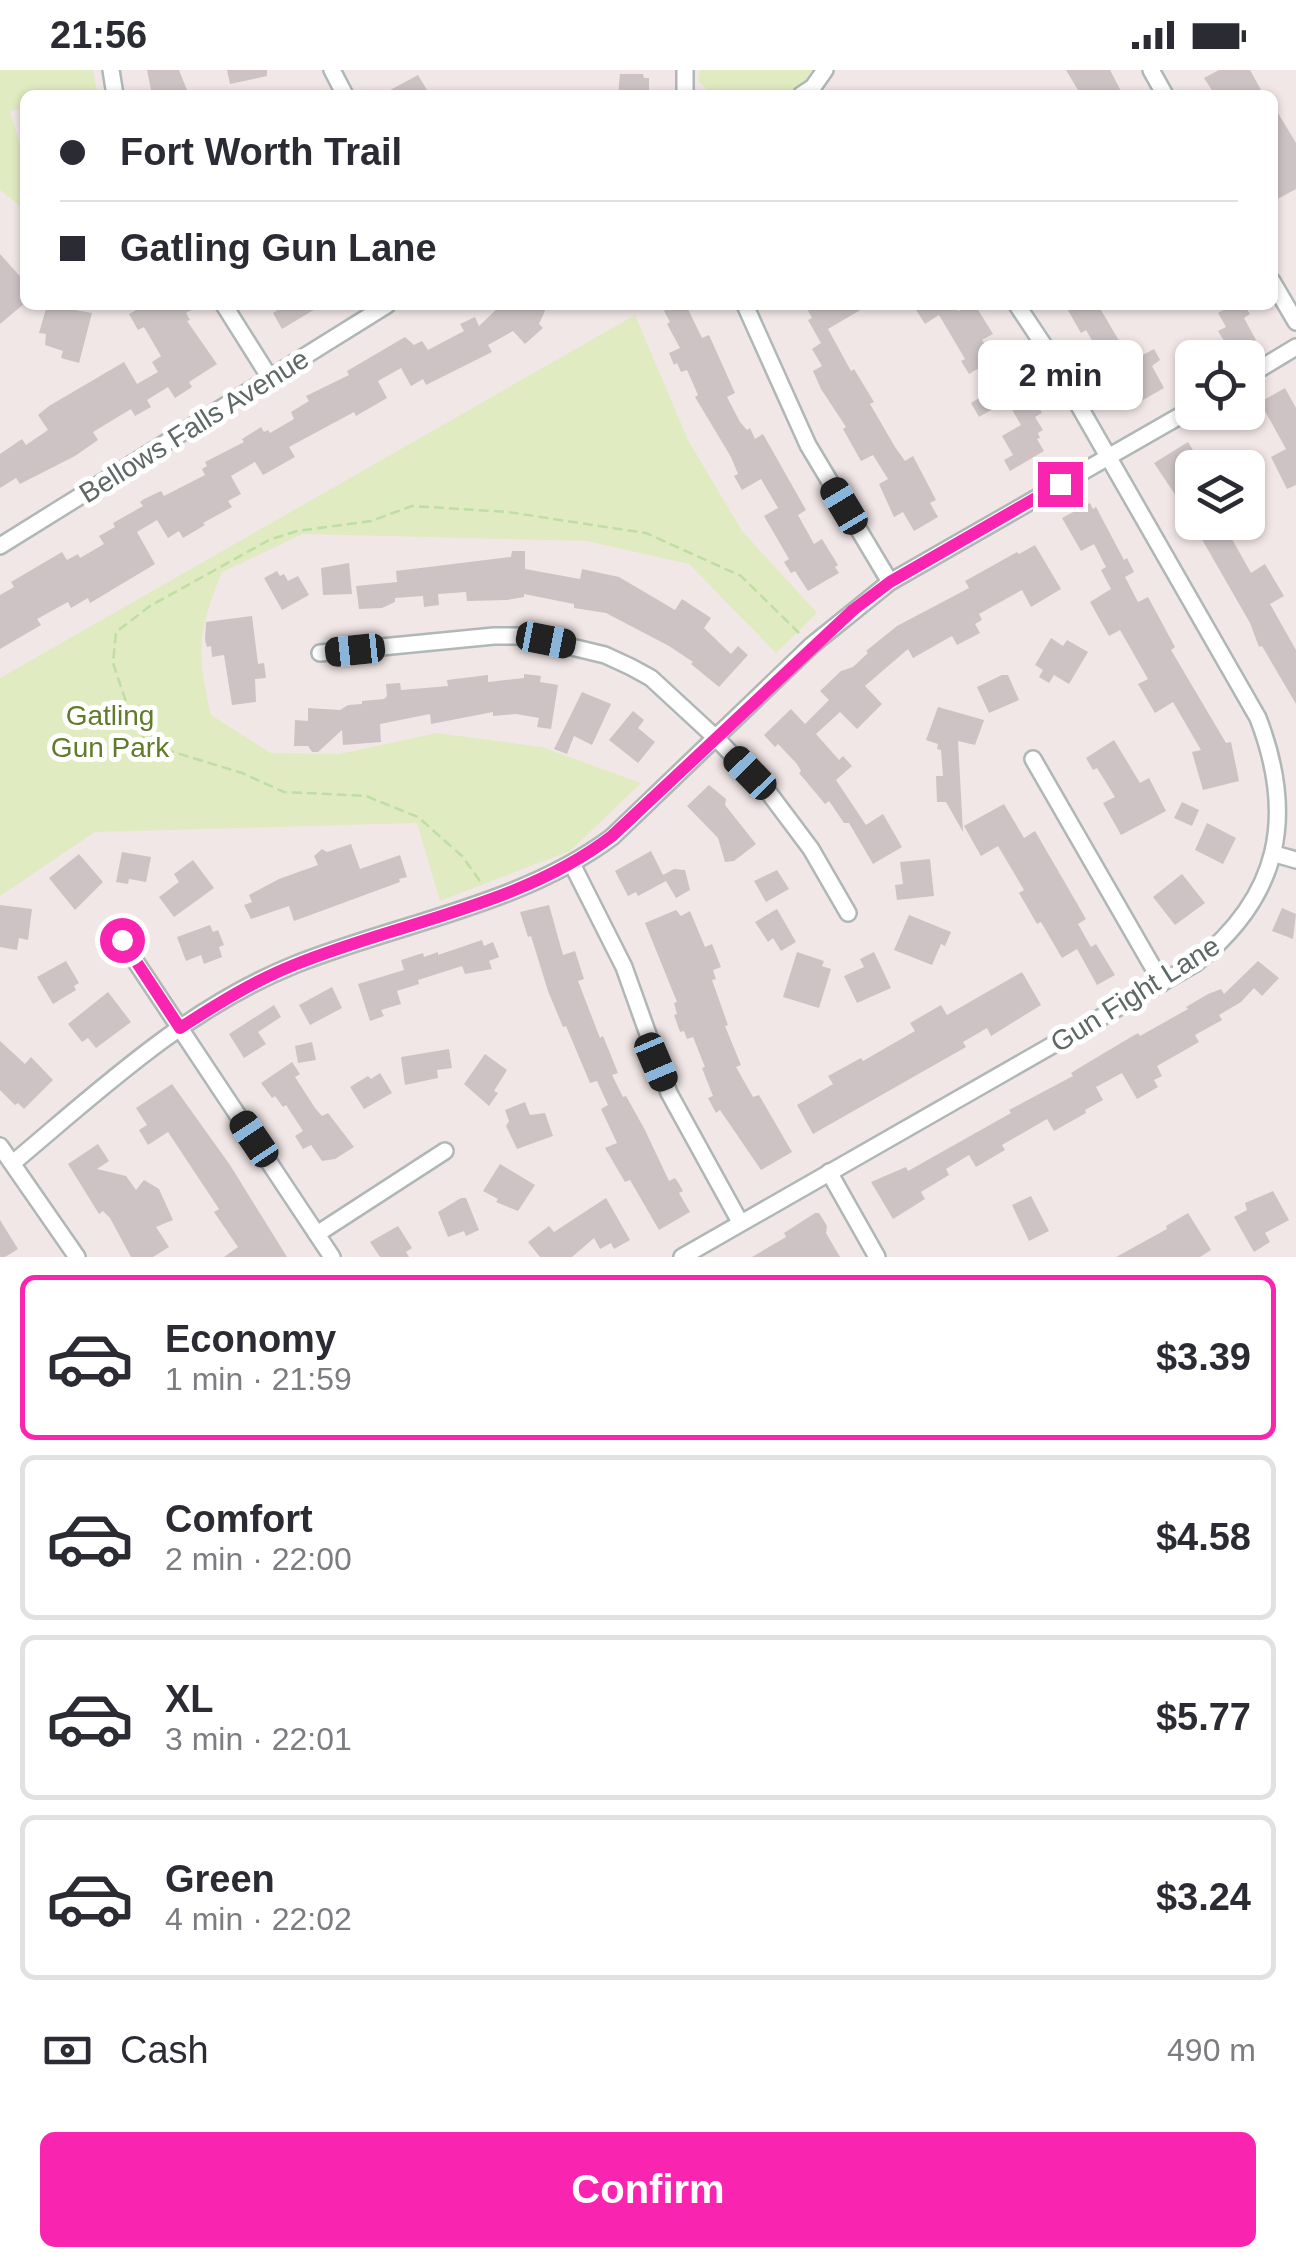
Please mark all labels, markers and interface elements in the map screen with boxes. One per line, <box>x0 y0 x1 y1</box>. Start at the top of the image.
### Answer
text: 21:56 <box>50 14 147 56</box>
text: Fort Worth Trail <box>120 131 402 173</box>
text: Gatling Gun Lane <box>120 227 437 269</box>
callout: 2 min <box>978 339 1142 409</box>
map controls <box>1175 340 1265 540</box>
button: locate <box>1175 340 1265 430</box>
street label: Bellows Falls Avenue <box>74 343 314 509</box>
text: 2 min <box>1019 357 1102 393</box>
button: layers <box>1175 450 1265 540</box>
route end <box>1038 462 1083 507</box>
car <box>816 473 872 539</box>
car <box>514 620 578 660</box>
car <box>324 632 386 668</box>
park label: Gatling Gun Park <box>51 700 170 763</box>
car <box>718 741 782 805</box>
route start <box>100 918 145 963</box>
street label: Gun Fight Lane <box>1045 930 1225 1058</box>
car <box>630 1029 682 1095</box>
car <box>225 1106 283 1172</box>
icon: car <box>45 1313 135 1403</box>
text: Economy <box>165 1318 336 1360</box>
text: $3.39 <box>1156 1336 1251 1378</box>
text: 1 min · 21:59 <box>165 1361 352 1397</box>
icon: car <box>45 1493 135 1583</box>
text: Comfort <box>165 1498 313 1540</box>
text: $4.58 <box>1156 1516 1251 1558</box>
text: 2 min · 22:00 <box>165 1541 352 1577</box>
icon: car <box>45 1673 135 1763</box>
text: XL <box>165 1678 214 1720</box>
text: $5.77 <box>1156 1696 1251 1738</box>
text: 3 min · 22:01 <box>165 1721 352 1757</box>
icon: car <box>45 1853 135 1943</box>
text: Green <box>165 1858 275 1900</box>
text: $3.24 <box>1156 1876 1251 1918</box>
text: 4 min · 22:02 <box>165 1901 352 1937</box>
icon: cash <box>40 2023 95 2078</box>
text: Cash <box>120 2029 209 2071</box>
text: 490 m <box>1167 2032 1256 2068</box>
button: Confirm <box>40 2132 1256 2247</box>

